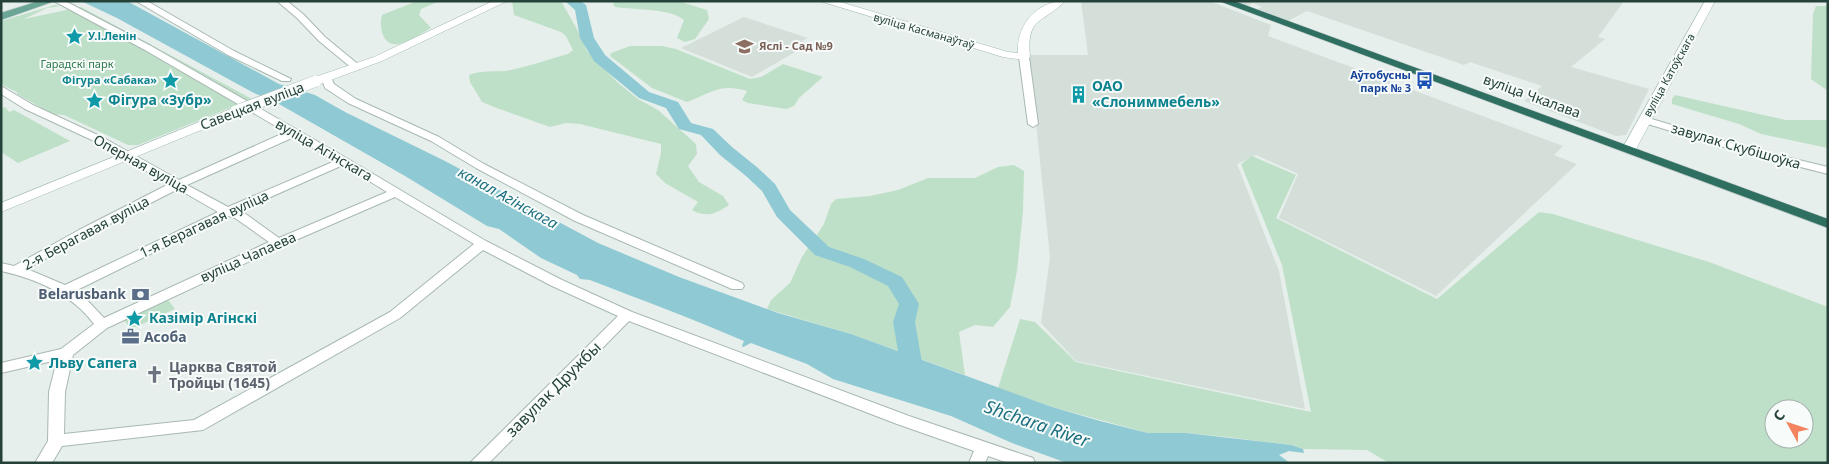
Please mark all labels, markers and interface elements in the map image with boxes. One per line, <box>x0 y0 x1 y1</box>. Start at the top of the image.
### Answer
street label: вуліца Касманаўтаў <box>872 9 977 52</box>
place icon: У.І.Ленін <box>64 26 84 46</box>
place label: У.І.Ленін <box>88 28 136 43</box>
street label: вуліца Катоўскага <box>1639 30 1698 119</box>
school or university icon: Яслі - Сад №9 <box>735 36 755 56</box>
place label: Яслі - Сад №9 <box>759 38 833 53</box>
park label: Гарадскі парк <box>40 56 114 71</box>
place label: Аўтобусны парк № 3 <box>1350 67 1411 95</box>
street label: вуліца Чкалава <box>1481 69 1583 122</box>
place icon: Фігура «Сабака» <box>161 70 181 90</box>
bus stop icon: Аўтобусны парк № 3 <box>1415 71 1435 91</box>
place label: Фігура «Сабака» <box>62 72 157 87</box>
place label: ОАО «Слониммебель» <box>1092 76 1220 111</box>
street label: Савецкая вуліца <box>197 77 307 134</box>
building icon: ОАО «Слониммебель» <box>1068 84 1088 104</box>
place icon: Фігура «Зубр» <box>84 90 104 110</box>
place label: Фігура «Зубр» <box>108 90 212 109</box>
street label: вуліца Агінскага <box>272 114 376 185</box>
street label: завулак Скубішоўка <box>1669 118 1803 173</box>
street label: Оперная вуліца <box>90 130 192 198</box>
water label: канал Агінскага <box>455 161 562 233</box>
street label: 1-я Берагавая вуліца <box>136 185 271 262</box>
street label: 2-я Берагавая вуліца <box>19 191 152 274</box>
street label: вуліца Чапаева <box>197 227 299 286</box>
place label: Belarusbank <box>38 284 126 303</box>
bank icon: Belarusbank <box>130 284 150 304</box>
place icon: Казімір Агінскі <box>125 308 145 328</box>
place label: Казімір Агінскі <box>149 308 257 327</box>
office icon: Асоба <box>120 327 140 347</box>
place label: Асоба <box>144 327 187 346</box>
street label: завулак Дружбы <box>500 336 606 442</box>
place icon: Льву Сапега <box>25 353 45 373</box>
place label: Льву Сапега <box>49 353 137 372</box>
place label: Царква Святой Тройцы (1645) <box>169 357 277 392</box>
church icon: Царква Святой Тройцы (1645) <box>145 365 165 385</box>
water label: Shchara River <box>982 394 1094 453</box>
north arrow <box>1764 399 1814 449</box>
text: С <box>1768 406 1789 425</box>

